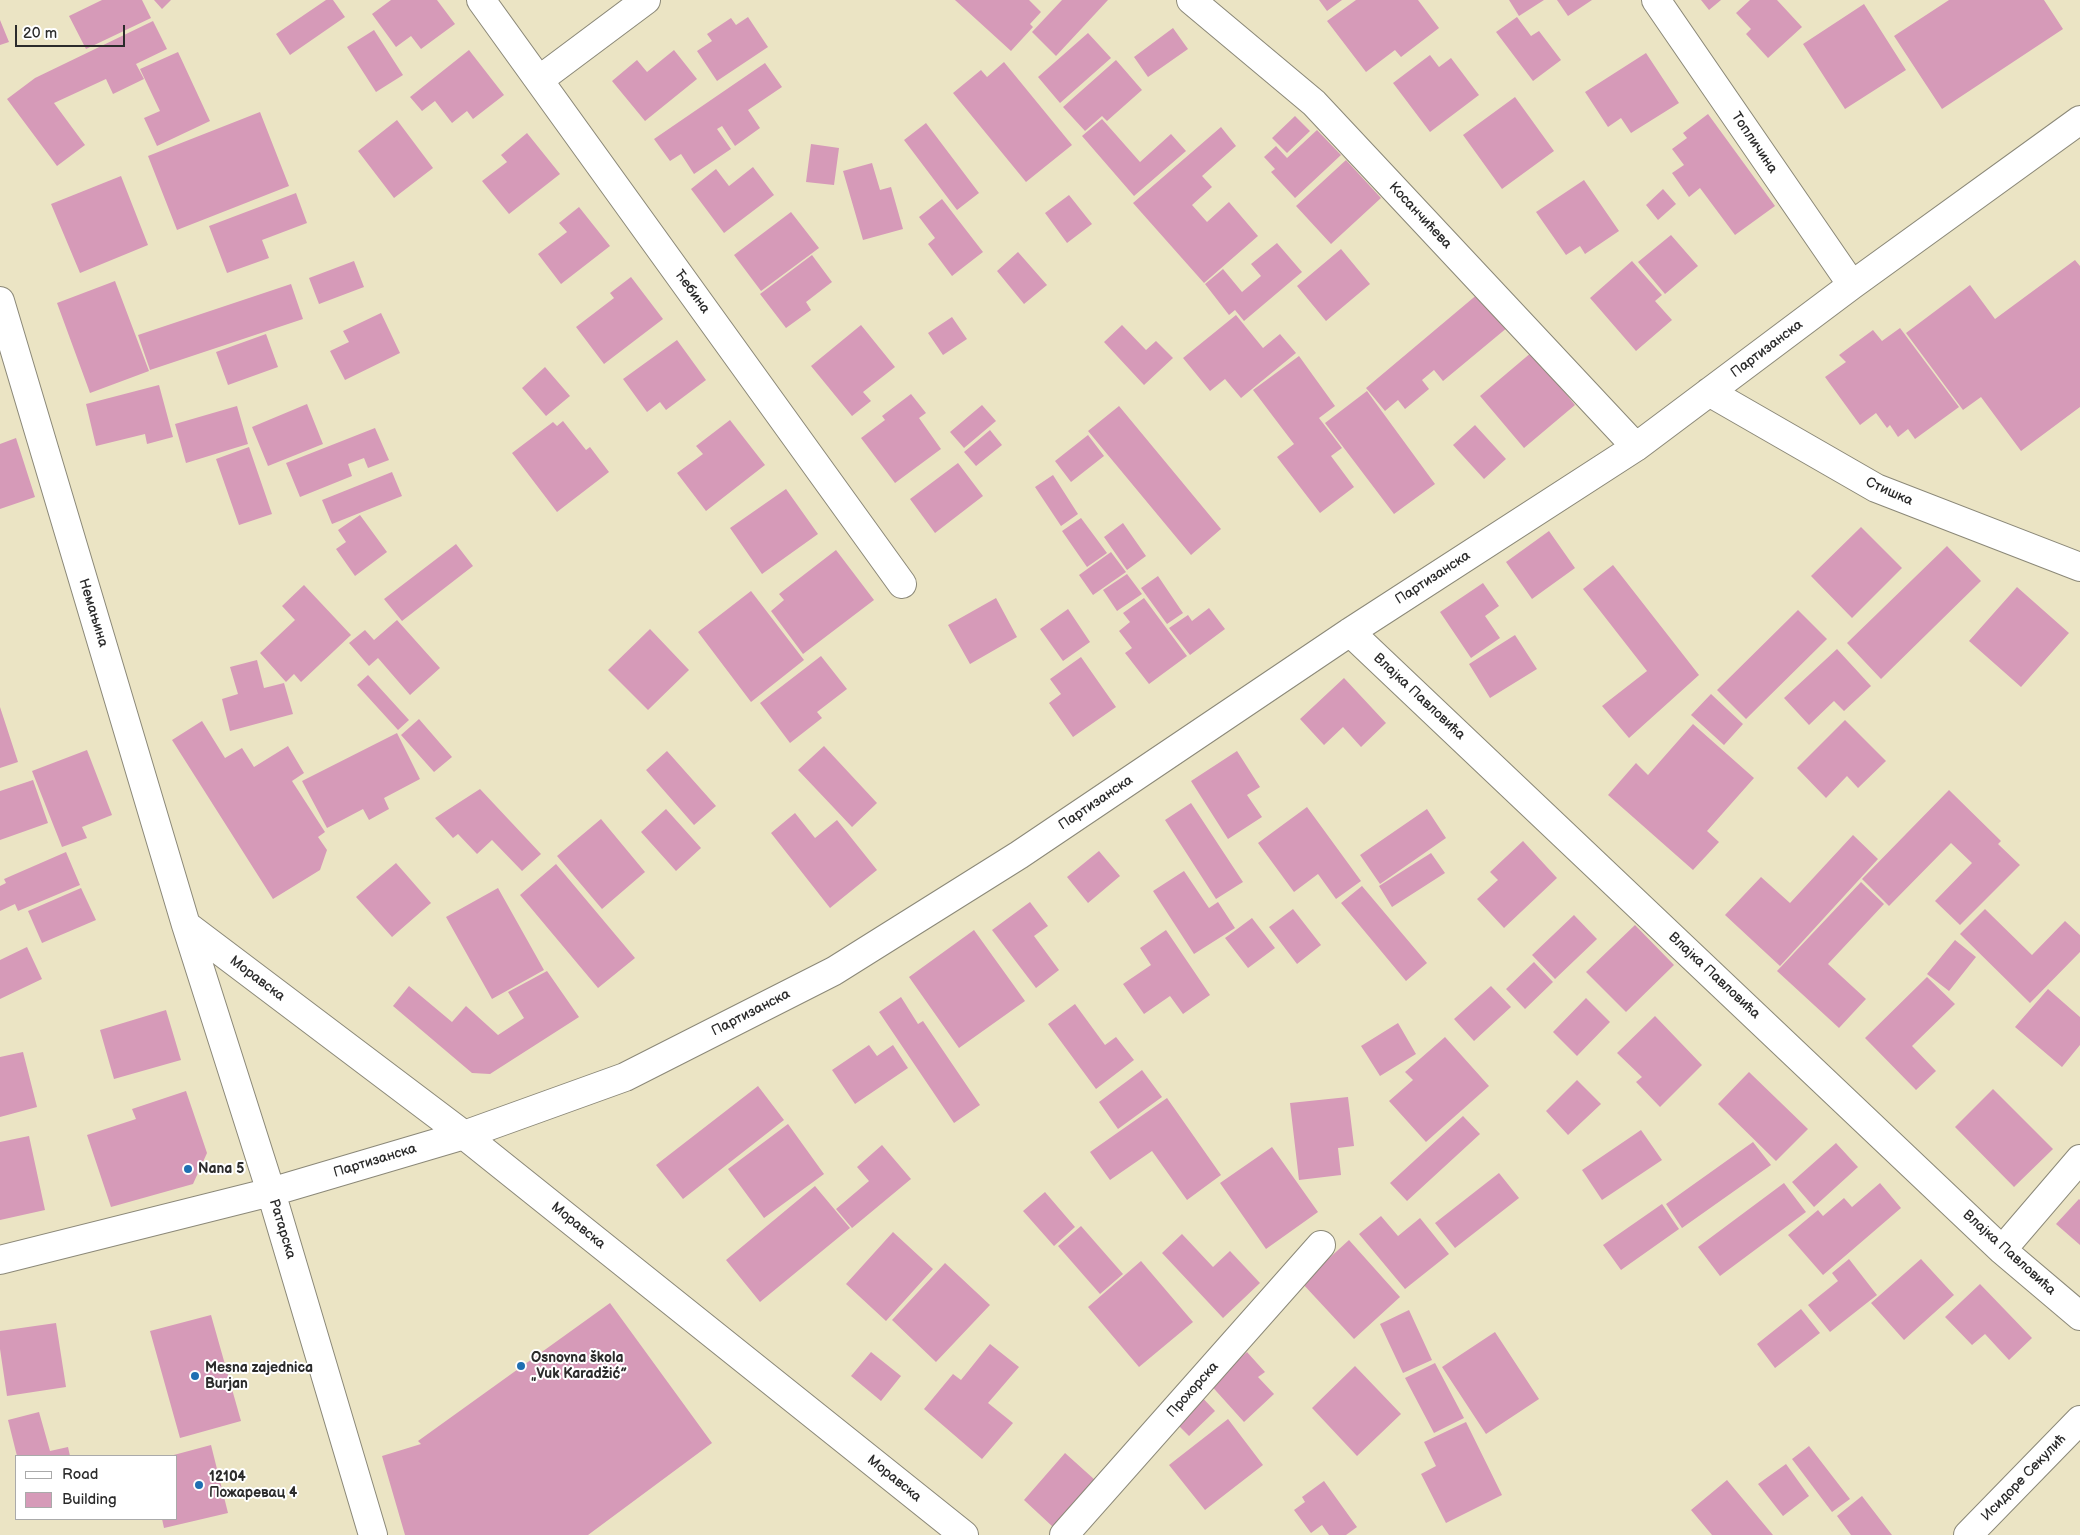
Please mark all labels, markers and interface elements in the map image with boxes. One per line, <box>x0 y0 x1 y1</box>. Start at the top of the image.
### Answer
scale bar <box>18 15 128 47</box>
text: 20 m <box>23 24 57 43</box>
street label: Топличина <box>1727 109 1781 177</box>
street label: Косанчићева <box>1385 179 1455 253</box>
street label: Ћебина <box>671 267 713 317</box>
street label: Партизанска <box>1728 316 1806 382</box>
street label: Стишка <box>1863 474 1915 510</box>
street label: Партизанска <box>1392 548 1474 608</box>
street label: Немањина <box>75 577 111 649</box>
street label: Влајка Павловића <box>1370 650 1468 744</box>
street label: Партизанска <box>1056 772 1136 834</box>
street label: Влајка Павловића <box>1665 929 1763 1023</box>
street label: Моравска <box>226 953 288 1005</box>
street label: Партизанска <box>709 986 793 1040</box>
street label: Партизанска <box>331 1140 419 1182</box>
place label: Nana 5 <box>198 1161 244 1177</box>
marker: Nana 5 <box>182 1163 194 1175</box>
street label: Ратарска <box>265 1197 299 1261</box>
street label: Моравска <box>548 1199 608 1253</box>
street label: Влајка Павловића <box>1959 1207 2059 1299</box>
place label: Osnovna škola „Vuk Karadžić” <box>531 1350 627 1382</box>
street label: Прохорска <box>1164 1359 1222 1421</box>
place label: Mesna zajednica Burjan <box>205 1360 313 1392</box>
marker: Osnovna škola „Vuk Karadžić” <box>515 1360 527 1372</box>
marker: Mesna zajednica Burjan <box>189 1370 201 1382</box>
street label: Исидоре Секулић <box>1978 1431 2070 1525</box>
street label: Моравска <box>864 1452 924 1506</box>
legend <box>15 1455 178 1520</box>
text: Road <box>62 1465 98 1484</box>
place label: 12104 Пожаревац 4 <box>209 1469 297 1501</box>
marker: 12104 Пожаревац 4 <box>193 1479 205 1491</box>
text: Building <box>62 1490 117 1509</box>

